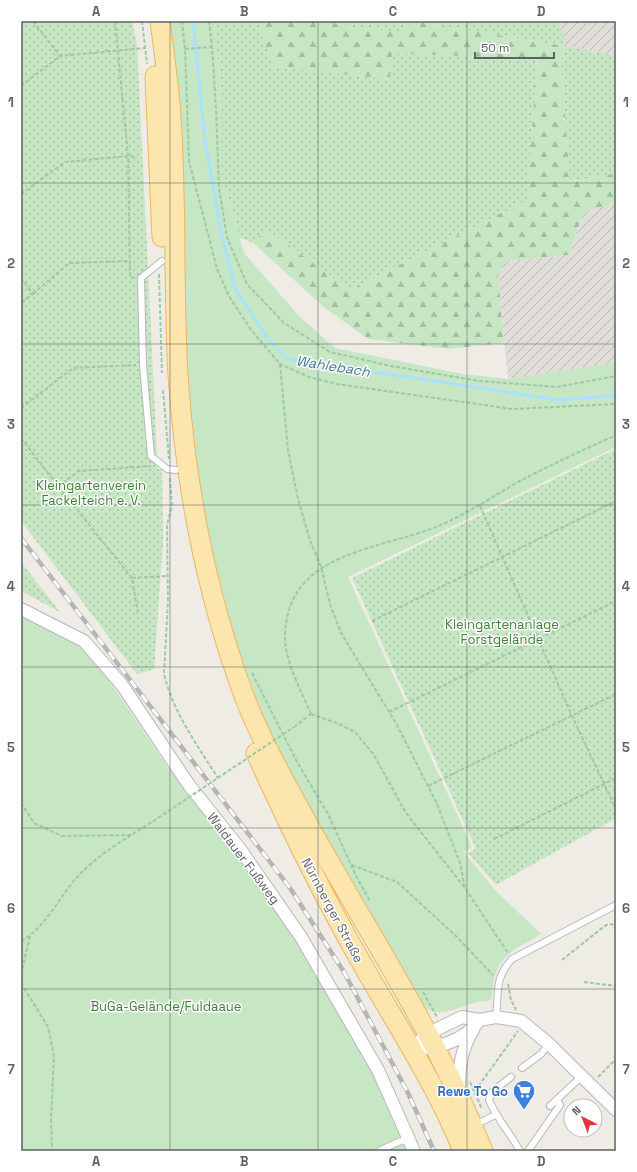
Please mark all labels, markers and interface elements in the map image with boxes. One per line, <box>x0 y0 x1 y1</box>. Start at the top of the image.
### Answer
text: A <box>92 3 101 20</box>
text: B <box>240 3 249 20</box>
text: C <box>389 3 397 20</box>
text: D <box>537 3 546 20</box>
scale bar <box>475 34 554 60</box>
text: 50 m <box>481 40 509 56</box>
text: 1 <box>8 94 14 111</box>
text: 1 <box>623 94 629 111</box>
text: 2 <box>7 255 15 272</box>
text: 2 <box>622 255 630 272</box>
water label: Wahlebach <box>295 351 372 381</box>
text: 3 <box>7 416 15 433</box>
text: 3 <box>622 416 630 433</box>
park label: Kleingartenverein Fackelteich e. V. <box>36 477 146 509</box>
text: 4 <box>7 578 15 595</box>
text: 4 <box>622 578 630 595</box>
park label: Kleingartenanlage Forstgelände <box>445 616 559 648</box>
text: 5 <box>7 739 15 756</box>
text: 5 <box>622 739 630 756</box>
street label: Waldauer Fußweg <box>203 809 284 908</box>
street label: Nürnberger Straße <box>298 855 367 966</box>
text: 6 <box>7 900 15 917</box>
text: 6 <box>622 900 630 917</box>
park label: BuGa-Gelände/Fuldaaue <box>91 998 241 1015</box>
text: 7 <box>7 1061 15 1078</box>
text: 7 <box>622 1061 630 1078</box>
supermarket icon: Rewe To Go <box>511 1078 537 1111</box>
place label: Rewe To Go <box>437 1083 508 1100</box>
north arrow <box>563 1098 603 1138</box>
text: N <box>569 1103 584 1118</box>
text: A <box>92 1153 101 1170</box>
text: B <box>240 1153 249 1170</box>
text: C <box>389 1153 397 1170</box>
text: D <box>537 1153 546 1170</box>

